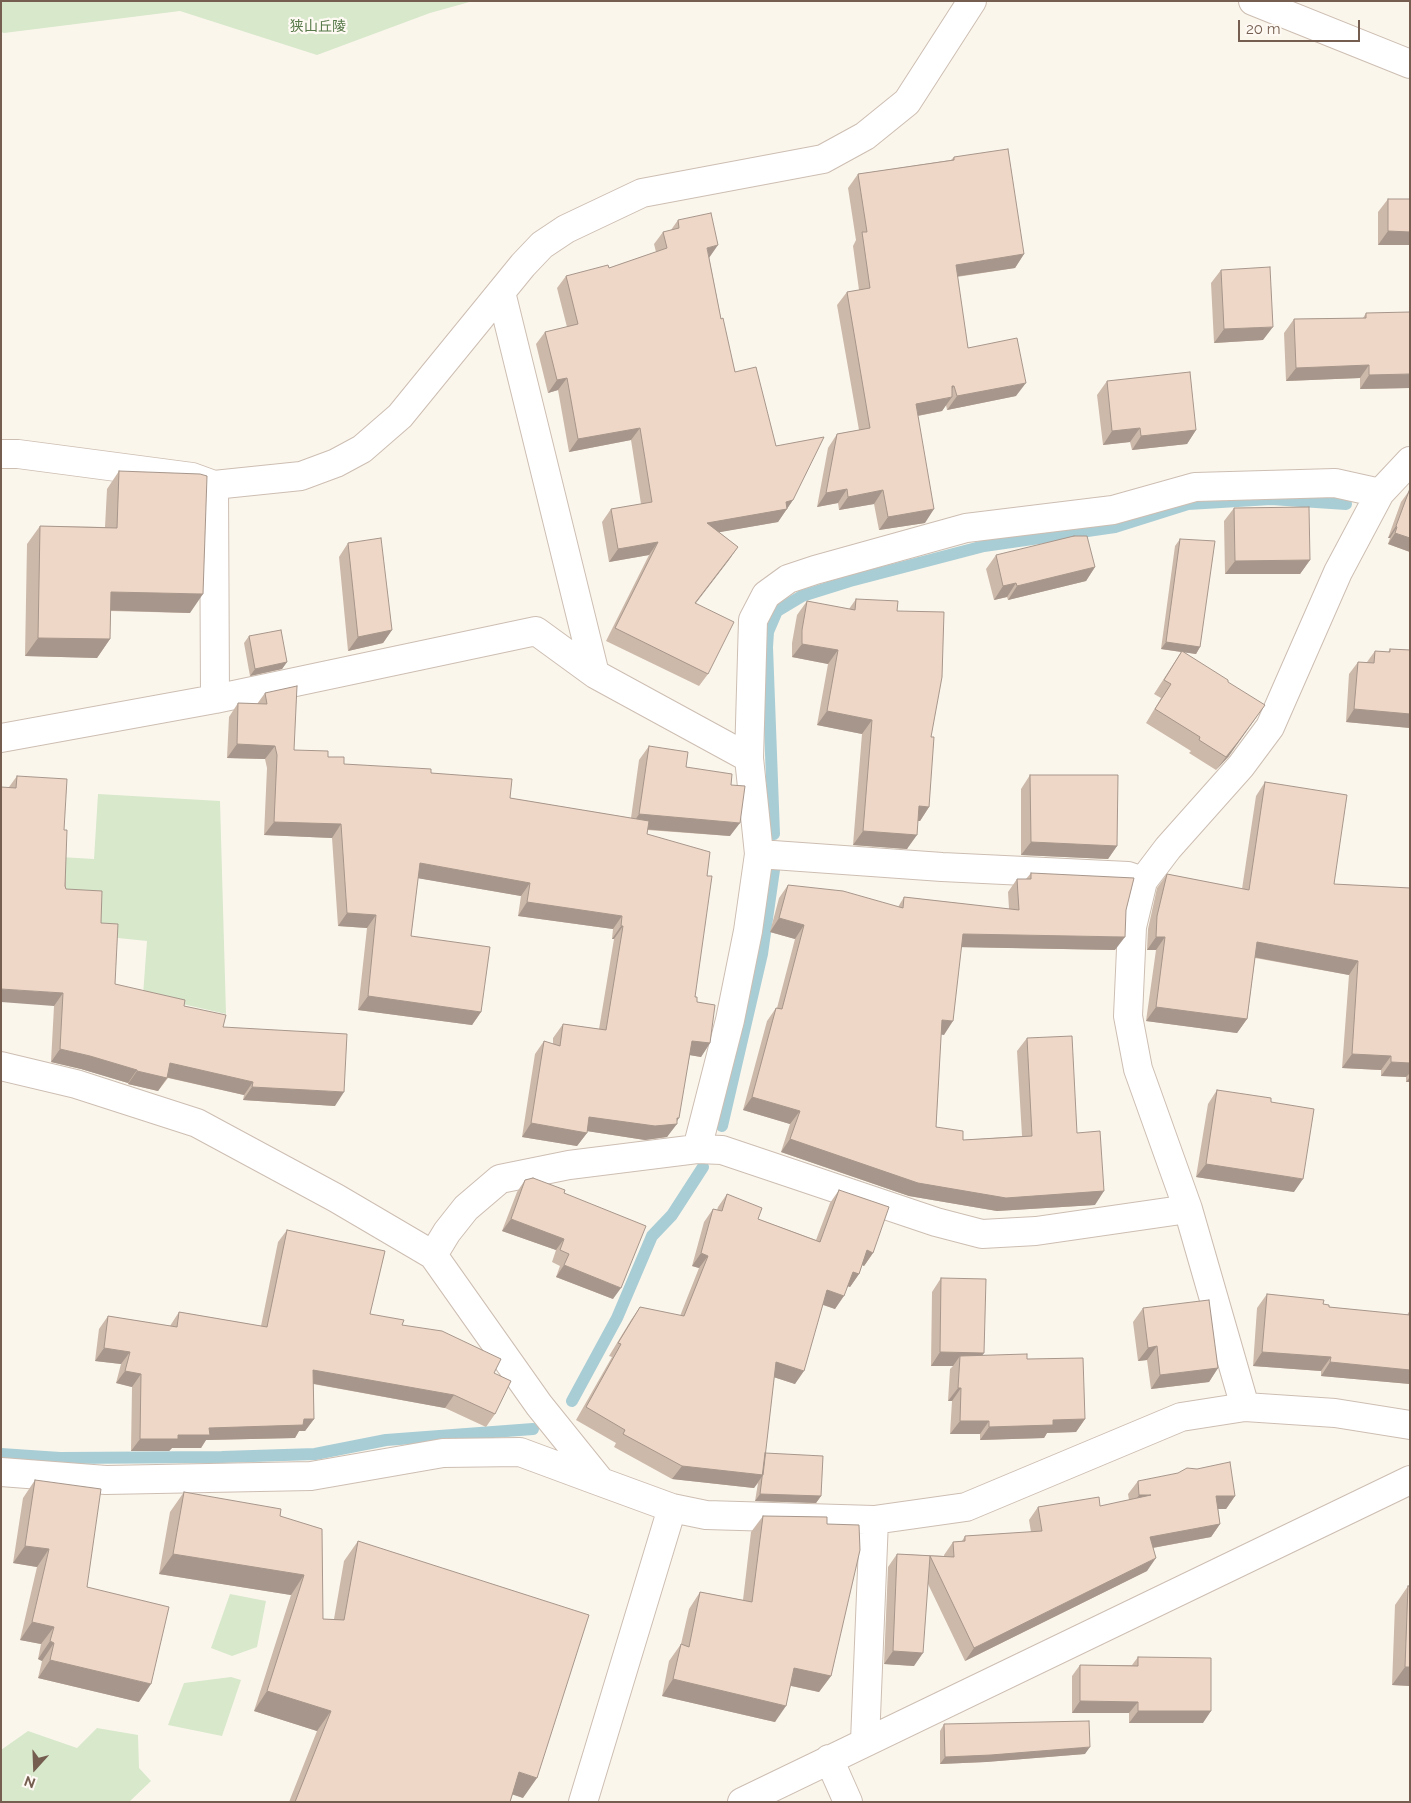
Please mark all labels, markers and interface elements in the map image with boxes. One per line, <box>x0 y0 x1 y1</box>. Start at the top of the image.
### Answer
scale bar <box>1241 10 1364 42</box>
park label: 狭山丘陵 <box>290 19 346 35</box>
text: 20 m <box>1246 20 1281 38</box>
north arrow <box>10 1743 60 1793</box>
text: N <box>22 1773 38 1791</box>

